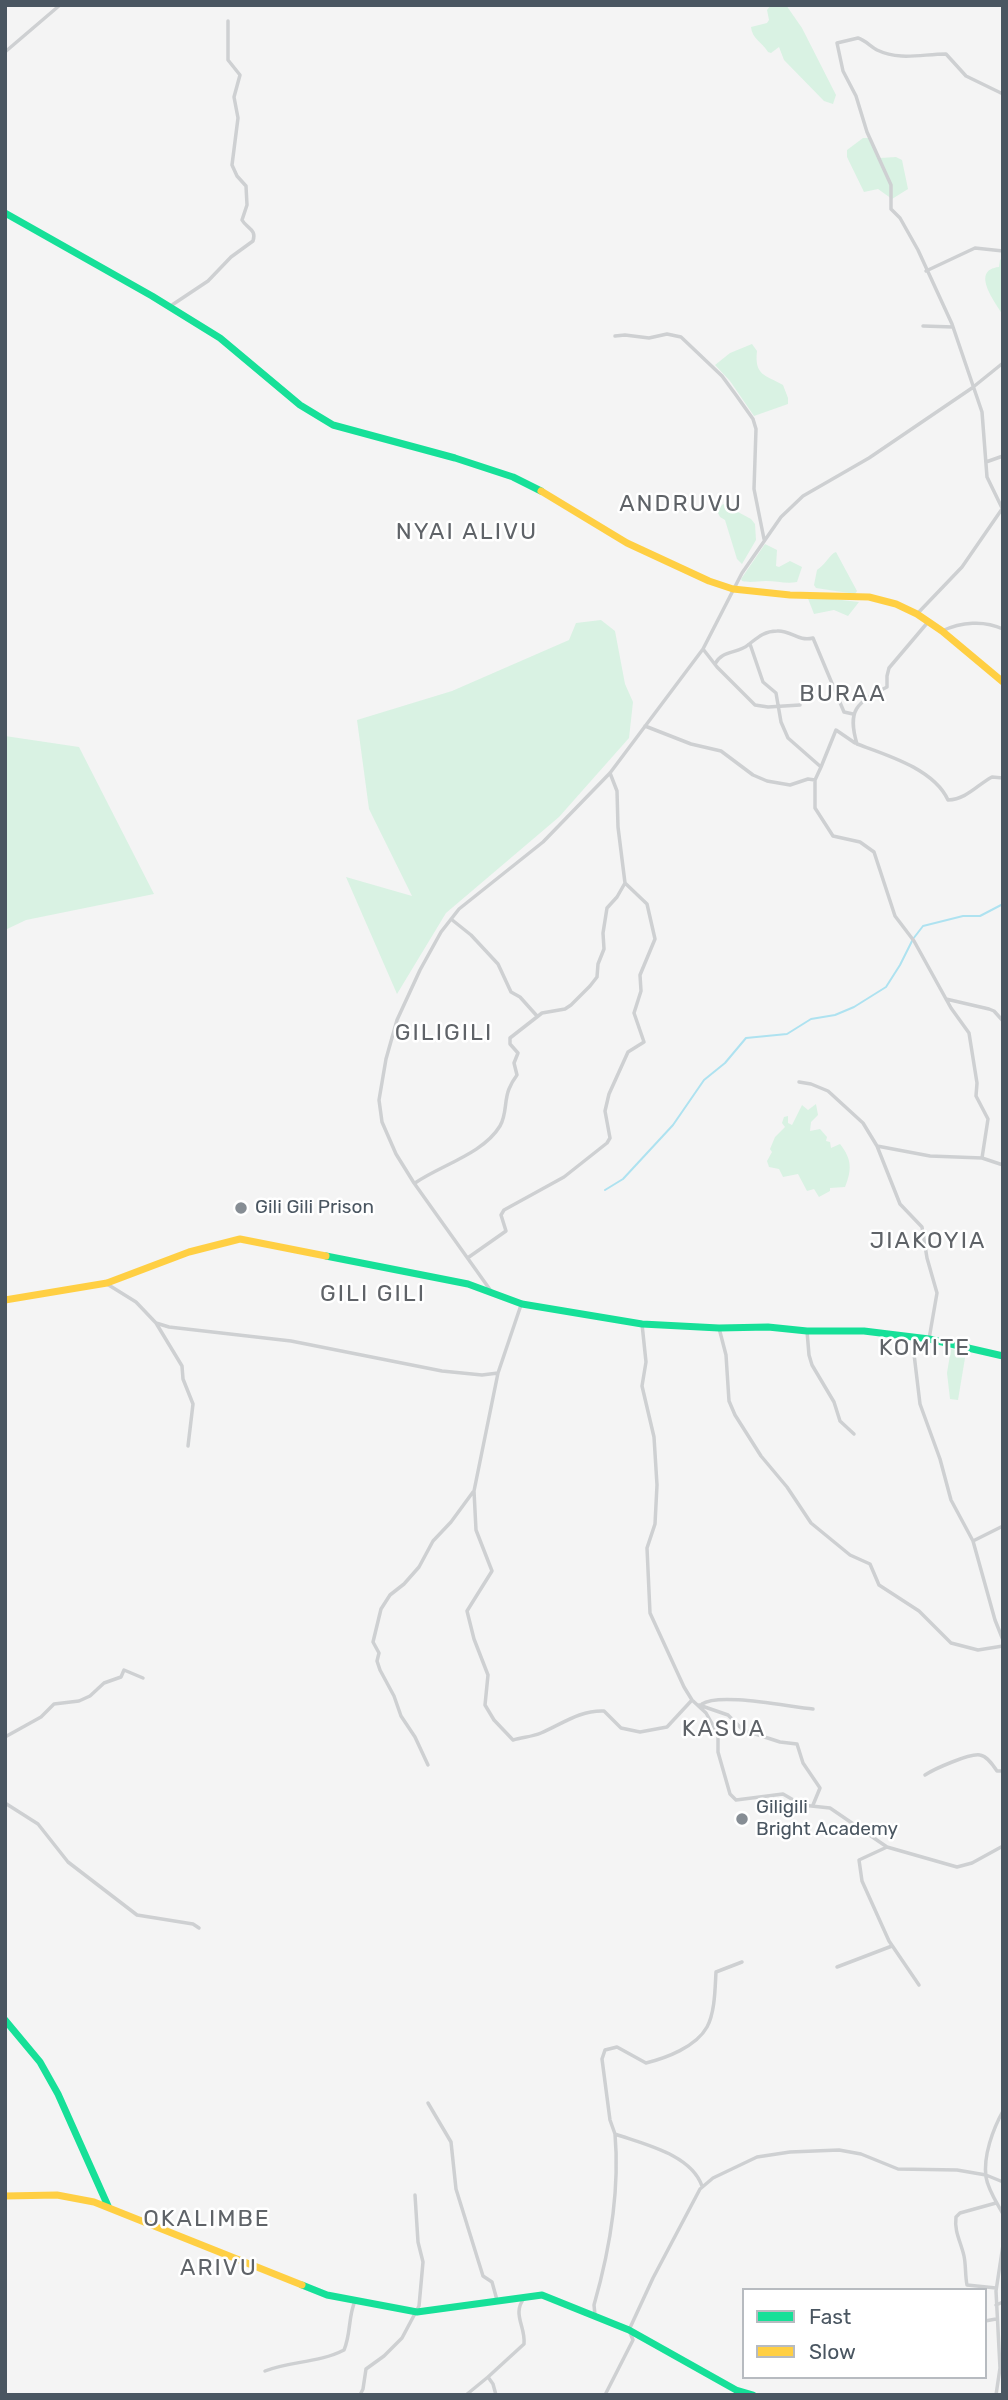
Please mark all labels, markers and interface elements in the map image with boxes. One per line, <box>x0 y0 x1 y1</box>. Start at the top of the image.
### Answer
district label: ANDRUVU <box>620 490 742 518</box>
district label: NYAI ALIVU <box>397 518 537 546</box>
district label: BURAA <box>800 680 886 708</box>
district label: GILIGILI <box>396 1019 492 1047</box>
place label: Gili Gili Prison <box>255 1197 374 1219</box>
marker: Gili Gili Prison <box>233 1200 249 1216</box>
district label: JIAKOYIA <box>871 1227 985 1255</box>
district label: GILI GILI <box>321 1280 425 1308</box>
district label: KOMITE <box>880 1334 970 1362</box>
district label: KASUA <box>682 1715 766 1743</box>
place label: Giligili Bright Academy <box>756 1797 898 1841</box>
marker: Giligili Bright Academy <box>734 1811 750 1827</box>
district label: OKALIMBE <box>144 2205 270 2233</box>
district label: ARIVU <box>181 2254 257 2282</box>
legend <box>742 2288 987 2379</box>
text: Fast <box>809 2304 851 2329</box>
text: Slow <box>809 2339 856 2364</box>

